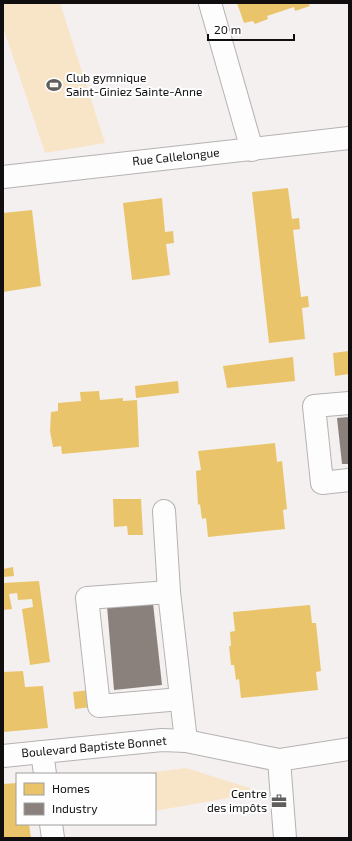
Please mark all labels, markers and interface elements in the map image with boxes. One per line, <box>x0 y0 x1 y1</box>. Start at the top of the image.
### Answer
scale bar <box>208 16 294 42</box>
text: 20 m <box>214 22 241 36</box>
place label: Club gymnique Saint-Giniez Sainte-Anne <box>66 70 202 98</box>
sports icon: Club gymnique Saint-Giniez Sainte-Anne <box>45 76 63 94</box>
street label: Rue Callelongue <box>132 144 220 168</box>
street label: Boulevard Baptiste Bonnet <box>21 733 168 759</box>
legend <box>16 773 156 825</box>
text: Homes <box>52 781 90 795</box>
place label: Centre des impôts <box>207 786 267 814</box>
office icon: Centre des impôts <box>270 792 288 810</box>
text: Industry <box>52 801 98 815</box>

